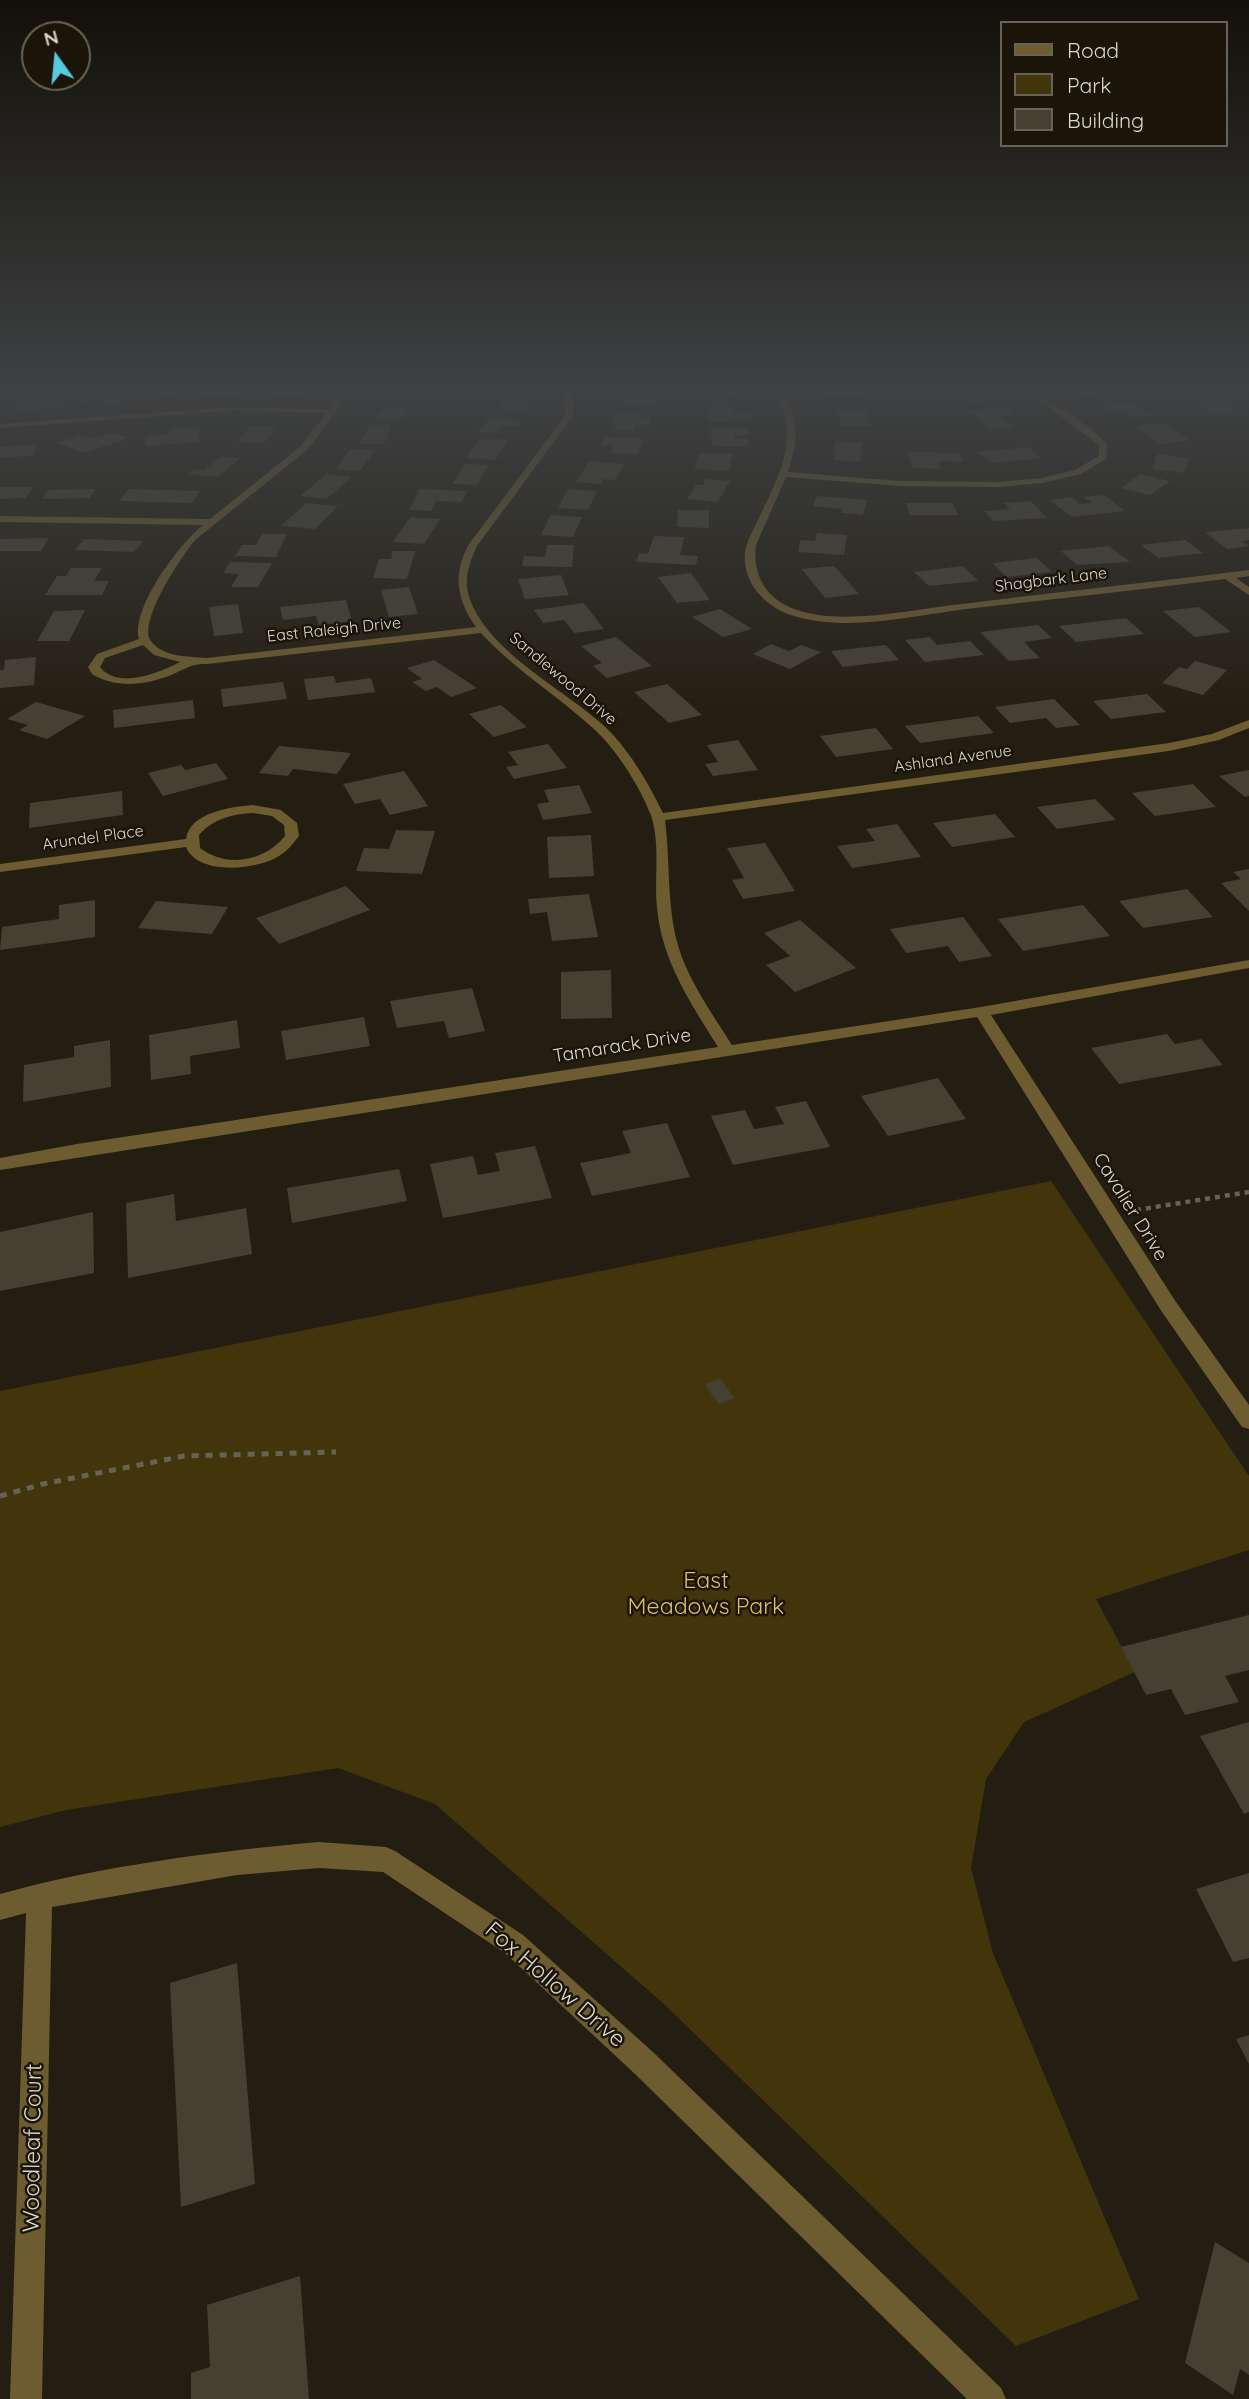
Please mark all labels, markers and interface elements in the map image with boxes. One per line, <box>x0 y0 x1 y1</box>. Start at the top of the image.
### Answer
north arrow <box>21 21 91 91</box>
legend <box>1000 21 1228 147</box>
text: N <box>41 24 61 51</box>
text: Road <box>1067 37 1119 63</box>
text: Park <box>1067 72 1111 98</box>
text: Building <box>1067 107 1144 133</box>
street label: Shagbark Lane <box>994 564 1108 596</box>
street label: East Raleigh Drive <box>266 613 402 647</box>
street label: Sandlewood Drive <box>505 629 621 729</box>
street label: Ashland Avenue <box>893 741 1013 777</box>
street label: Arundel Place <box>41 821 145 855</box>
street label: Tamarack Drive <box>551 1024 693 1068</box>
street label: Cavalier Drive <box>1088 1149 1172 1265</box>
park label: East Meadows Park <box>628 1567 784 1621</box>
street label: Fox Hollow Drive <box>479 1916 631 2054</box>
street label: Woodleaf Court <box>18 2063 48 2233</box>

